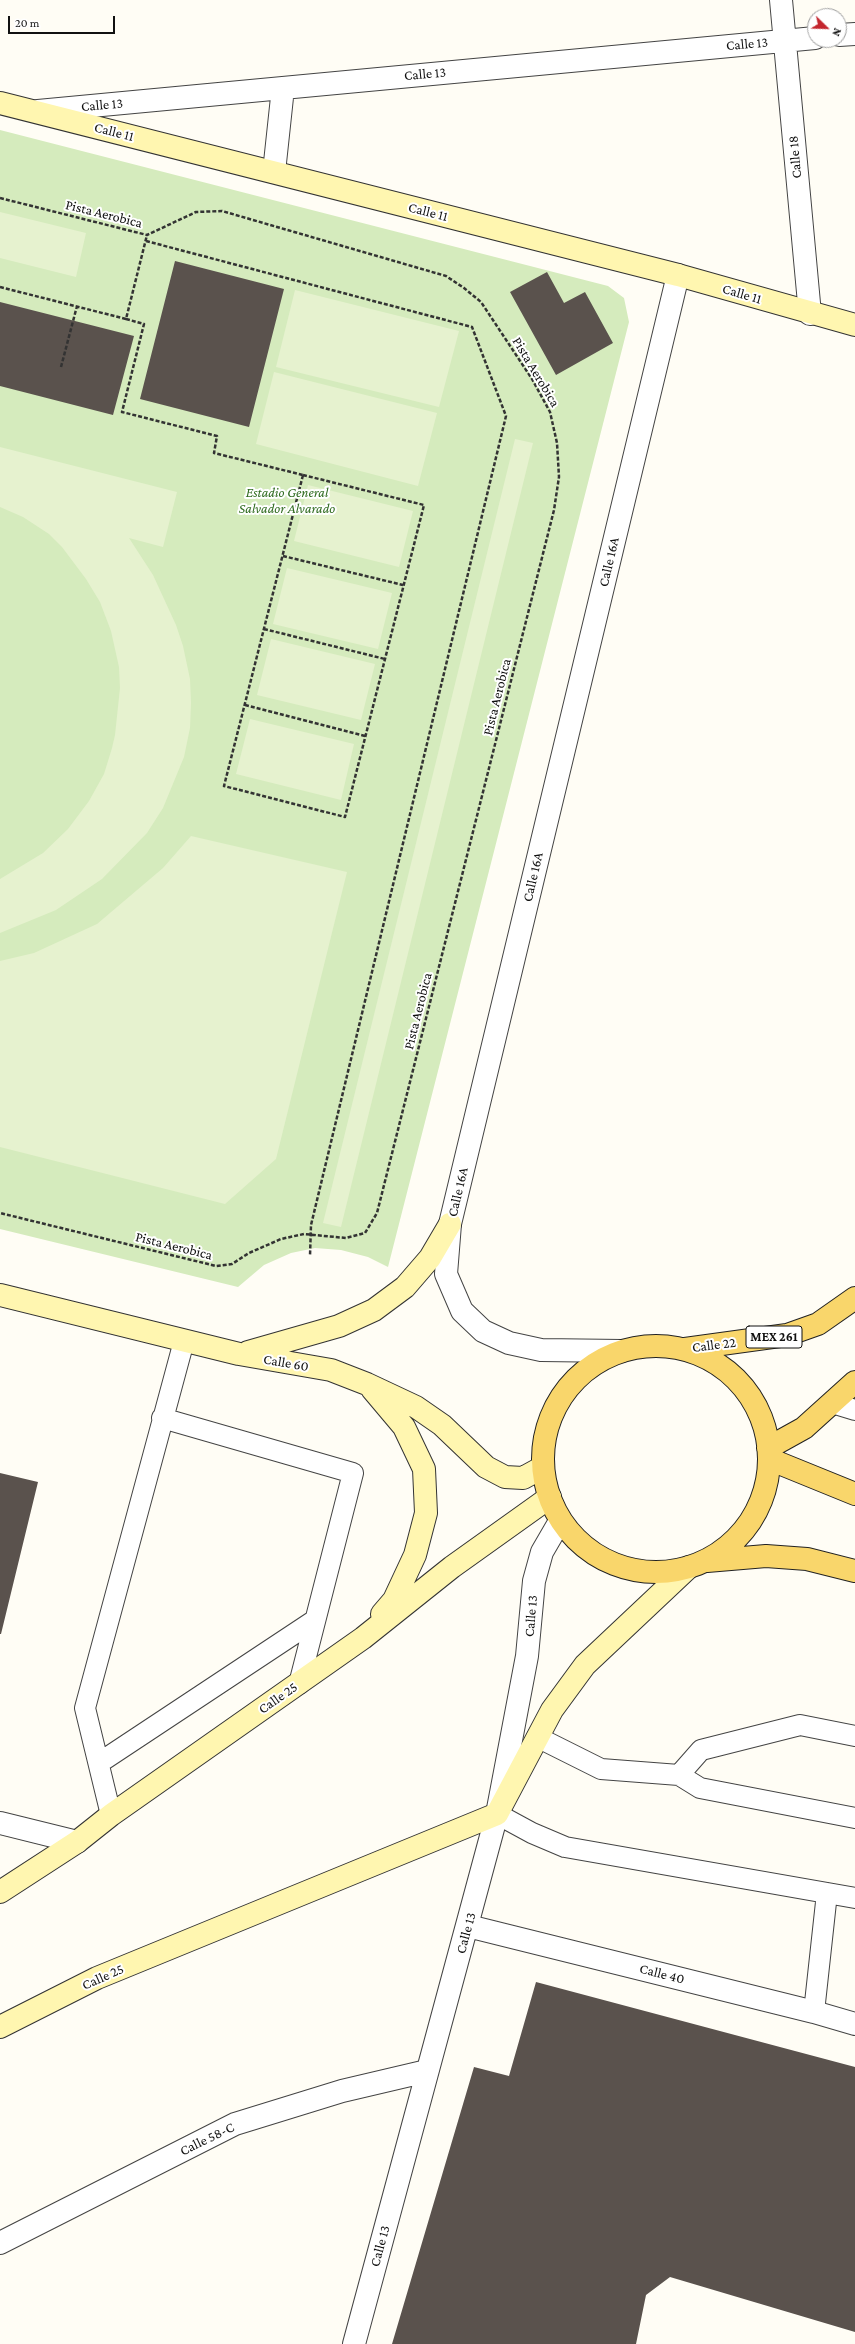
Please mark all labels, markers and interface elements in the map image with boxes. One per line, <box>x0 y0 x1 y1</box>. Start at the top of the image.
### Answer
scale bar <box>10 8 117 34</box>
north arrow <box>807 8 847 48</box>
text: 20 m <box>15 16 39 30</box>
text: N <box>830 27 844 38</box>
street label: Calle 13 <box>725 34 769 54</box>
street label: Calle 13 <box>403 64 447 84</box>
street label: Calle 13 <box>80 95 124 115</box>
street label: Calle 11 <box>93 119 135 145</box>
street label: Calle 18 <box>785 135 805 179</box>
street label: Pista Aerobica <box>64 196 144 232</box>
street label: Calle 11 <box>407 199 449 225</box>
street label: Calle 11 <box>720 280 764 308</box>
street label: Pista Aerobica <box>509 334 563 410</box>
park label: Estadio General Salvador Alvarado <box>239 485 335 518</box>
street label: Calle 16A <box>595 536 623 588</box>
street label: Pista Aerobica <box>479 657 515 737</box>
street label: Calle 16A <box>519 851 547 903</box>
street label: Pista Aerobica <box>400 971 436 1051</box>
street label: Calle 16A <box>444 1166 472 1218</box>
street label: Pista Aerobica <box>134 1228 214 1264</box>
road number: MEX 261 <box>746 1326 802 1348</box>
street label: Calle 22 <box>691 1334 737 1356</box>
street label: Calle 60 <box>262 1351 310 1375</box>
street label: Calle 13 <box>521 1594 541 1638</box>
street label: Calle 25 <box>255 1678 301 1718</box>
street label: Calle 13 <box>452 1910 480 1956</box>
street label: Calle 25 <box>79 1960 127 1994</box>
street label: Calle 40 <box>638 1960 686 1988</box>
street label: Calle 58-C <box>177 2119 237 2159</box>
street label: Calle 13 <box>366 2223 394 2269</box>

